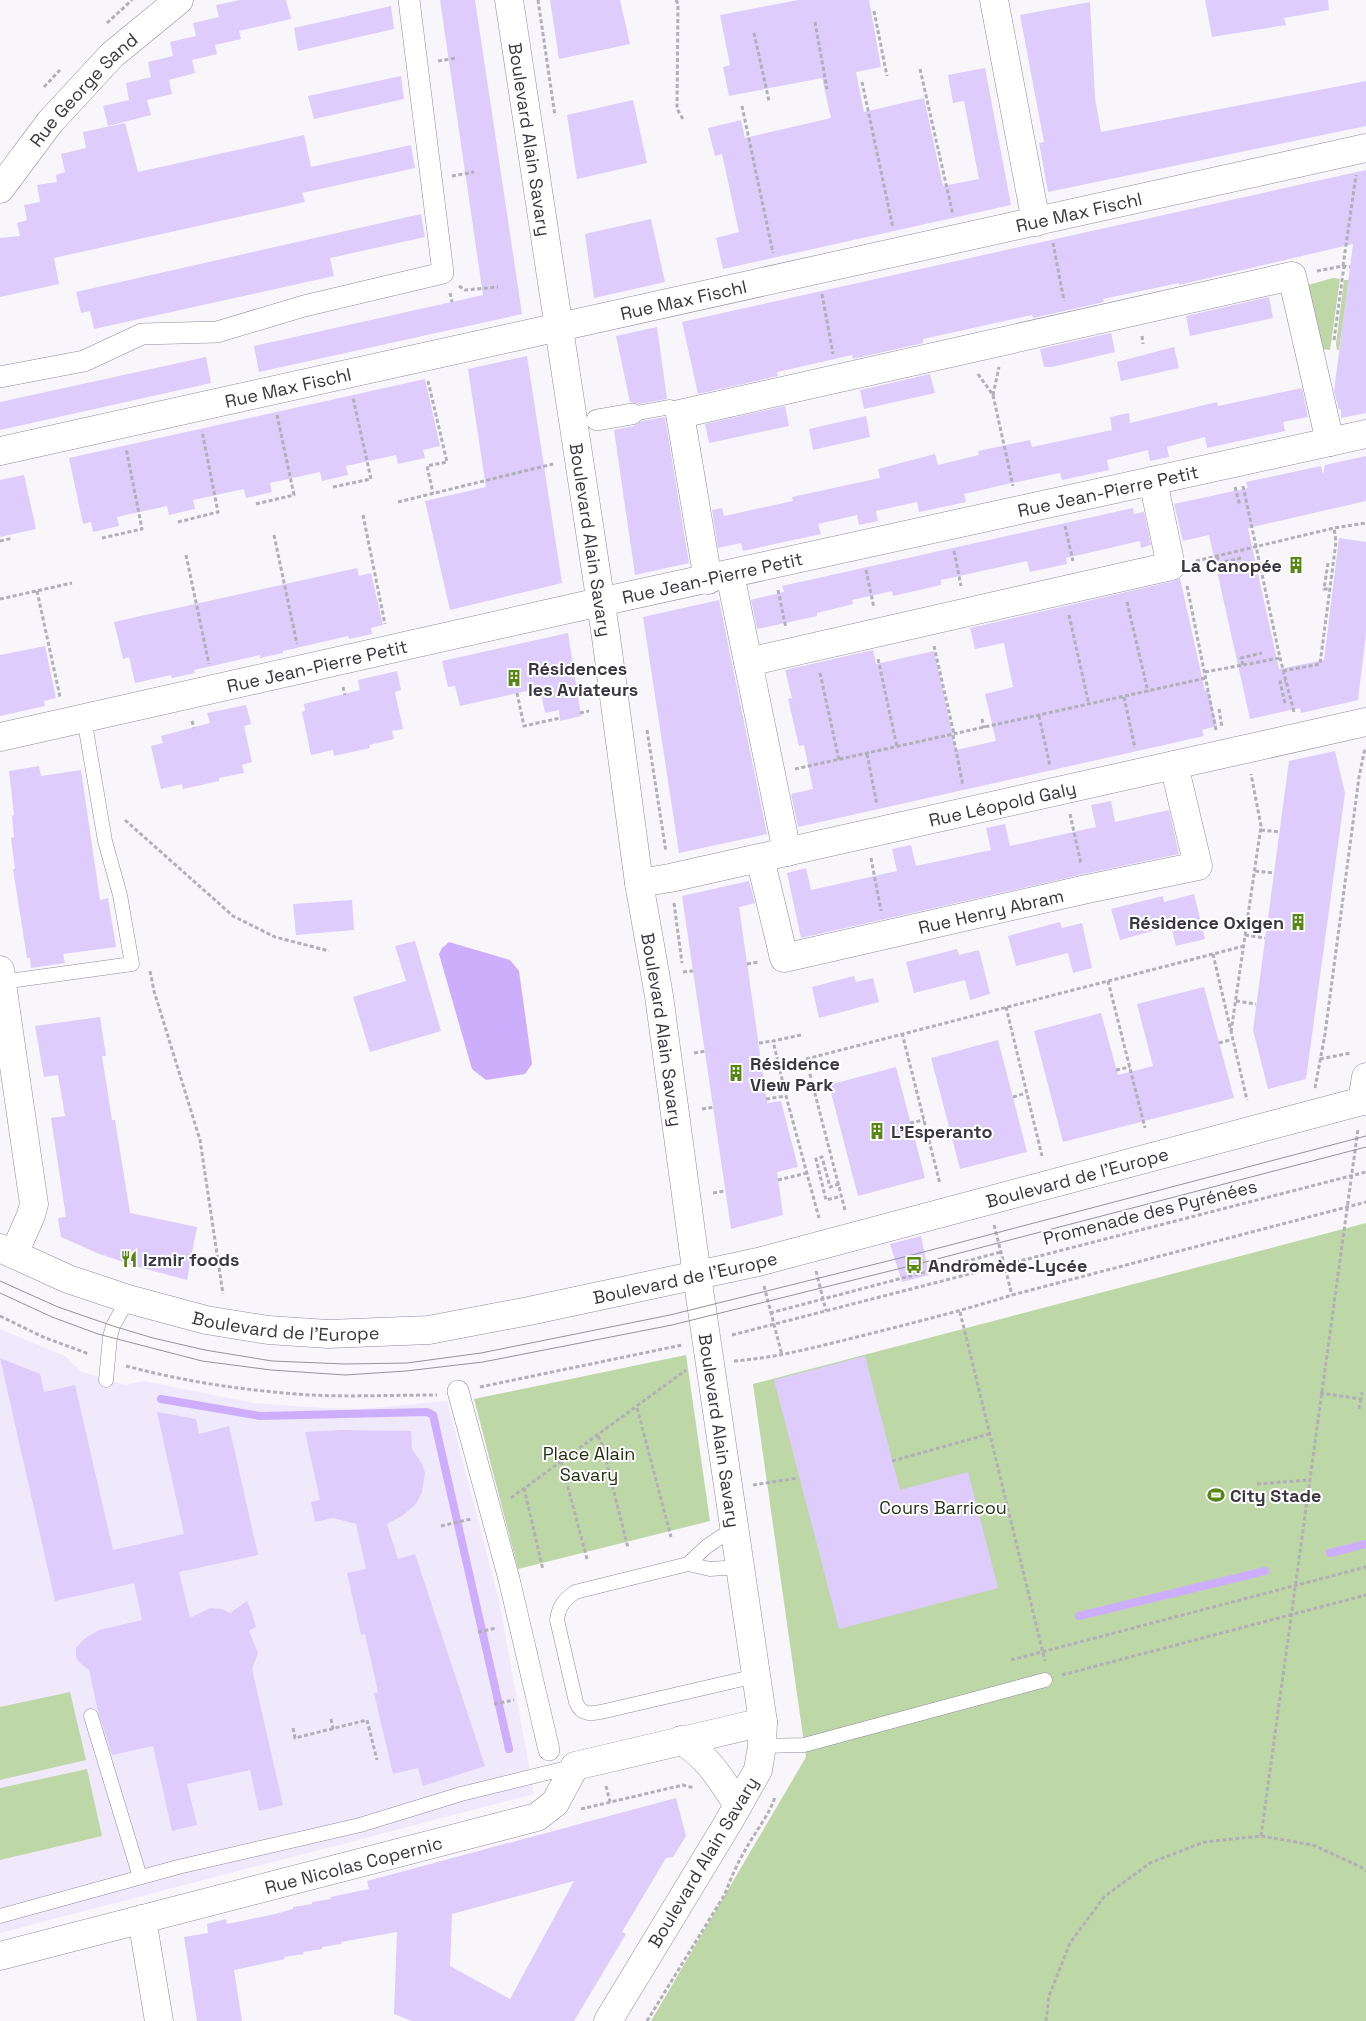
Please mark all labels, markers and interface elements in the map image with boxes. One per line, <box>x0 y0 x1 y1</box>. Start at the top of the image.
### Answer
street label: Rue George Sand <box>24 27 142 151</box>
street label: Boulevard Alain Savary <box>504 41 556 238</box>
street label: Rue Max Fischl <box>1013 187 1144 237</box>
street label: Rue Max Fischl <box>618 274 749 325</box>
street label: Rue Max Fischl <box>223 362 353 412</box>
street label: Boulevard Alain Savary <box>565 441 617 638</box>
street label: Rue Jean-Pierre Petit <box>1015 460 1200 522</box>
street label: Rue Jean-Pierre Petit <box>620 546 805 608</box>
place label: La Canopée <box>1181 554 1282 577</box>
building icon: La Canopée <box>1286 555 1306 575</box>
street label: Rue Jean-Pierre Petit <box>225 634 410 697</box>
place label: Résidences les Aviateurs <box>528 657 638 701</box>
building icon: Résidences les Aviateurs <box>504 668 524 688</box>
street label: Rue Léopold Galy <box>927 776 1078 831</box>
street label: Rue Henry Abram <box>916 883 1066 939</box>
place label: Résidence Oxigen <box>1129 911 1284 934</box>
building icon: Résidence Oxigen <box>1288 912 1308 932</box>
street label: Boulevard Alain Savary <box>636 931 688 1128</box>
place label: Résidence View Park <box>750 1052 840 1096</box>
building icon: Résidence View Park <box>726 1063 746 1083</box>
place label: L'Esperanto <box>891 1120 993 1143</box>
building icon: L'Esperanto <box>867 1121 887 1141</box>
street label: Boulevard de l'Europe <box>983 1142 1171 1212</box>
street label: Promenade des Pyrénées <box>1041 1174 1259 1250</box>
street label: Boulevard de l'Europe <box>591 1246 780 1309</box>
place label: Izmir foods <box>143 1248 239 1271</box>
restaurant icon: Izmir foods <box>119 1249 139 1269</box>
place label: Andromède-Lycée <box>928 1254 1087 1277</box>
bus stop icon: Andromède-Lycée <box>904 1255 924 1275</box>
street label: Boulevard de l'Europe <box>190 1305 380 1346</box>
street label: Boulevard Alain Savary <box>694 1332 746 1529</box>
park label: Place Alain Savary <box>543 1442 635 1486</box>
place label: City Stade <box>1230 1484 1321 1507</box>
sports icon: City Stade <box>1206 1485 1226 1505</box>
park label: Cours Barricou <box>879 1496 1007 1519</box>
street label: Boulevard Alain Savary <box>643 1772 763 1952</box>
street label: Rue Nicolas Copernic <box>262 1831 445 1899</box>

